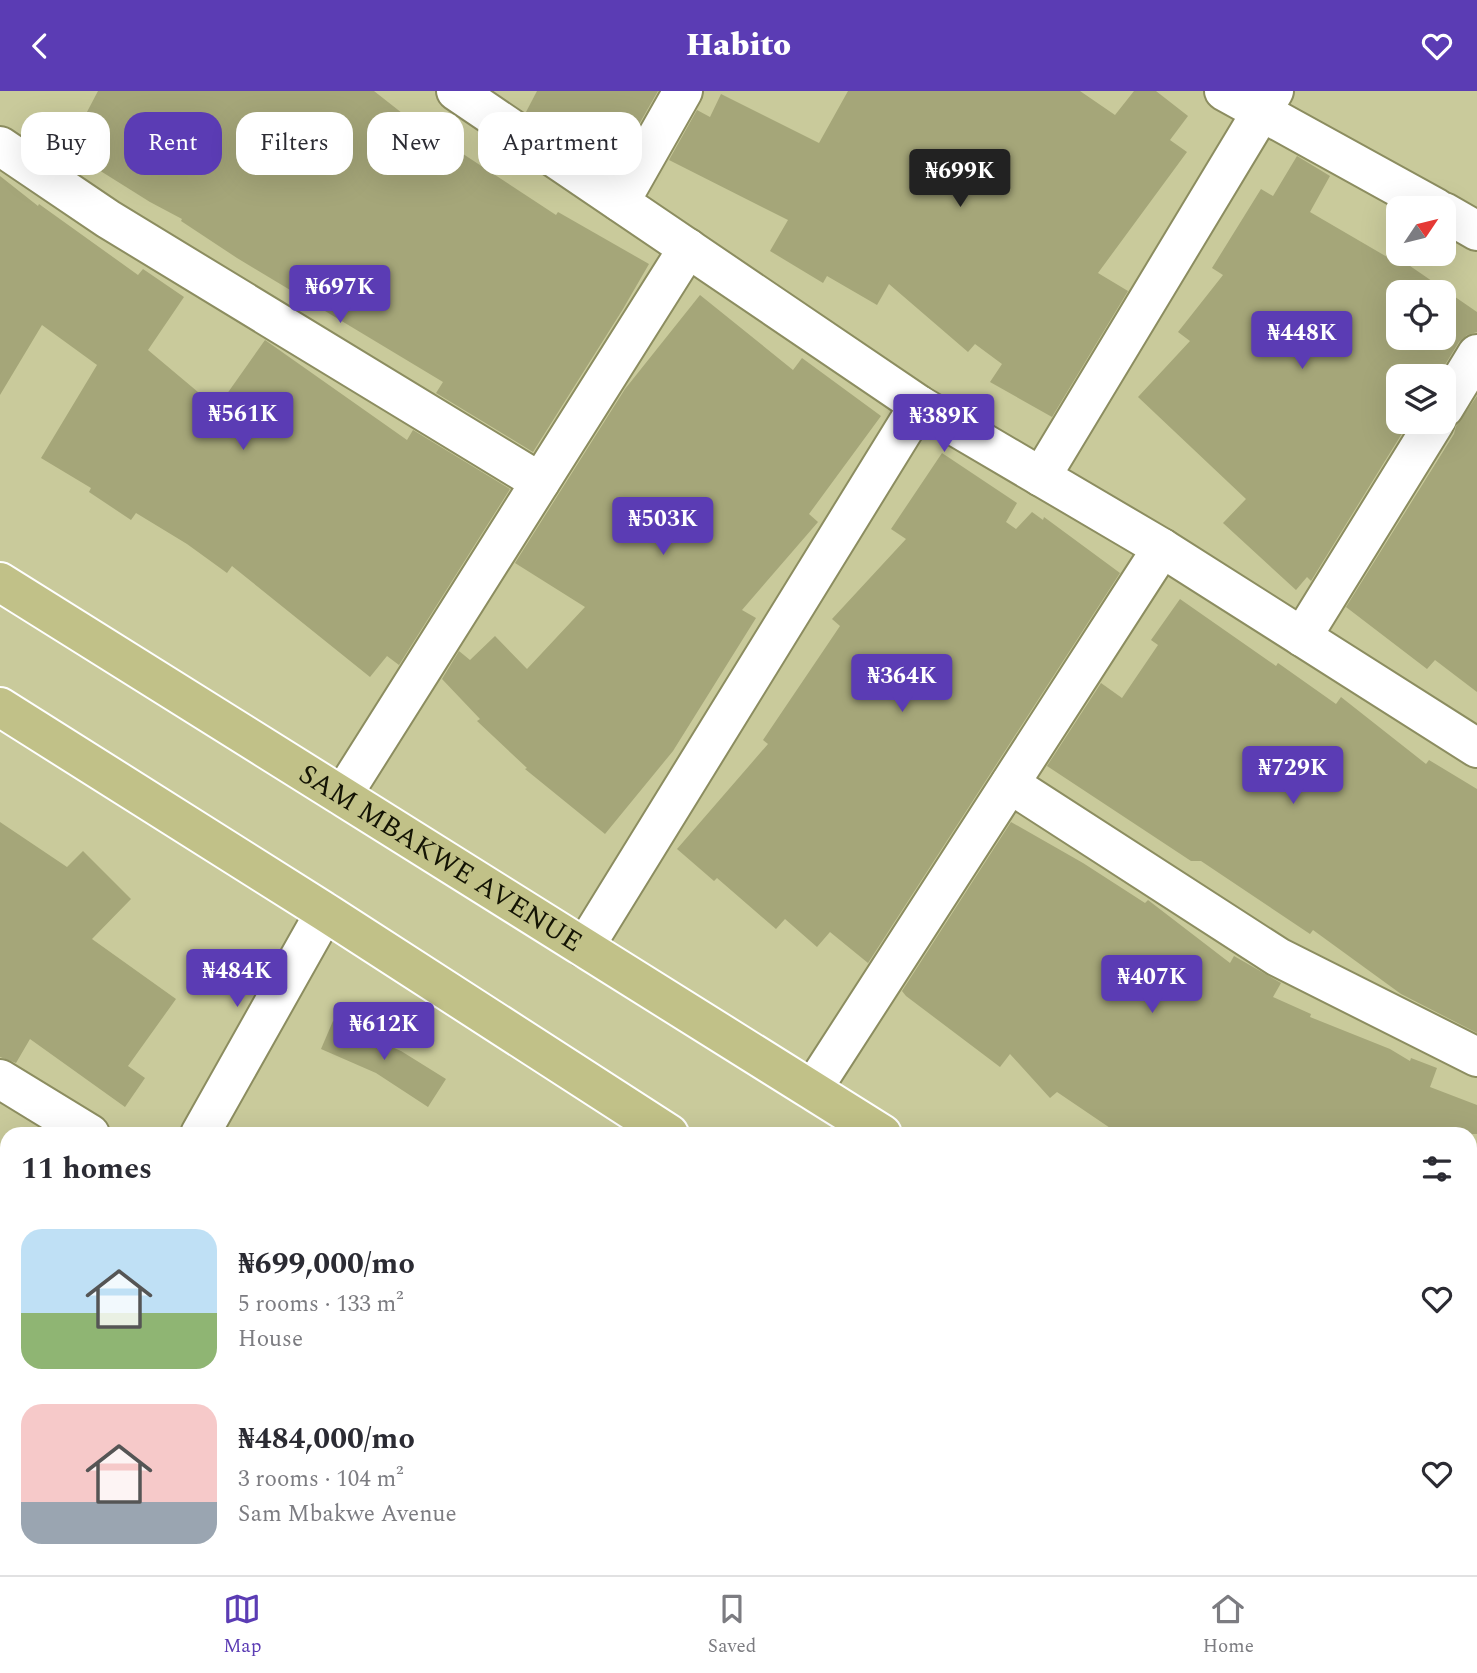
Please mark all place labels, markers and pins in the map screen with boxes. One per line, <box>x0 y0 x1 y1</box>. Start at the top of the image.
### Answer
pin: ₦699K <box>911 149 1009 209</box>
pin: ₦697K <box>291 265 389 325</box>
pin: ₦448K <box>1253 311 1351 371</box>
pin: ₦561K <box>194 393 292 452</box>
pin: ₦389K <box>895 395 993 454</box>
pin: ₦503K <box>614 497 712 557</box>
pin: ₦364K <box>853 655 951 714</box>
pin: ₦729K <box>1244 747 1342 806</box>
pin: ₦484K <box>188 949 286 1009</box>
pin: ₦407K <box>1103 955 1201 1015</box>
pin: ₦612K <box>335 1003 433 1062</box>

